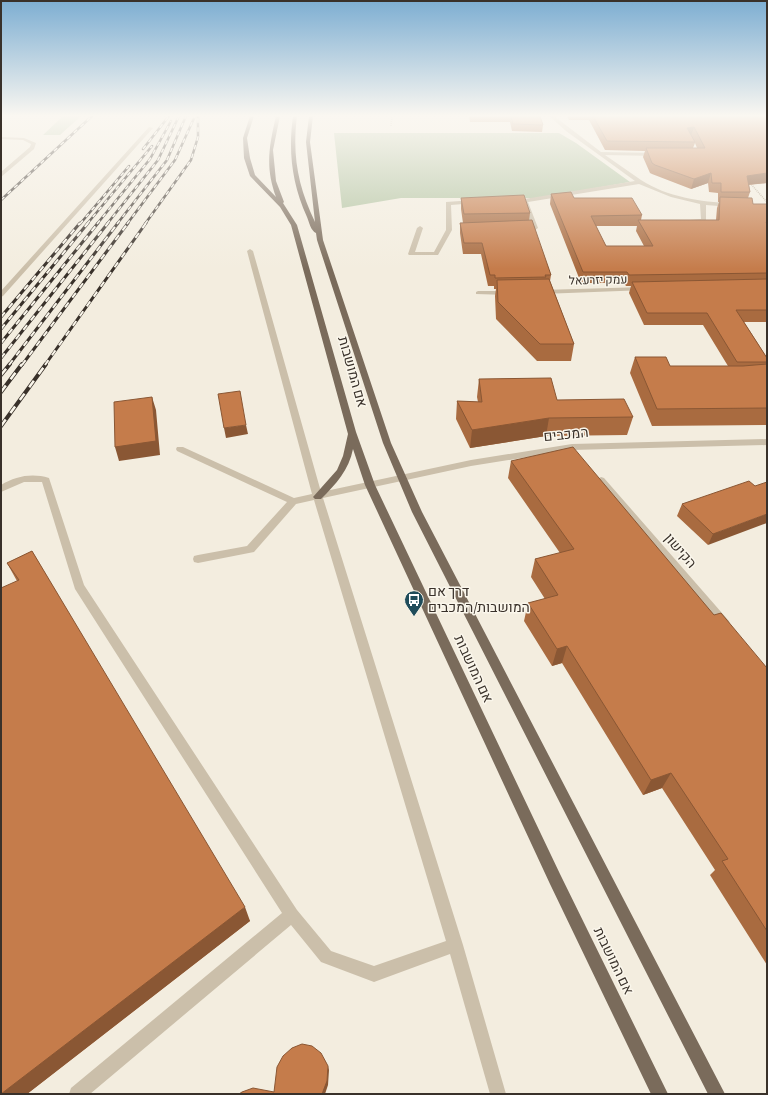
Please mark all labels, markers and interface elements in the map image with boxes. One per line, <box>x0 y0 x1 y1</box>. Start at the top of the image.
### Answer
street label: עמק יזרעאל <box>569 273 627 287</box>
street label: אם המושבות <box>335 335 369 409</box>
street label: המכבים <box>543 426 589 444</box>
street label: הקישון <box>661 531 699 571</box>
place label: דרך אם המושבות/המכבים <box>428 585 530 615</box>
bus stop icon: דרך אם המושבות/המכבים <box>403 589 425 617</box>
street label: אם המושבות <box>451 633 495 705</box>
street label: אם המושבות <box>591 925 635 997</box>

